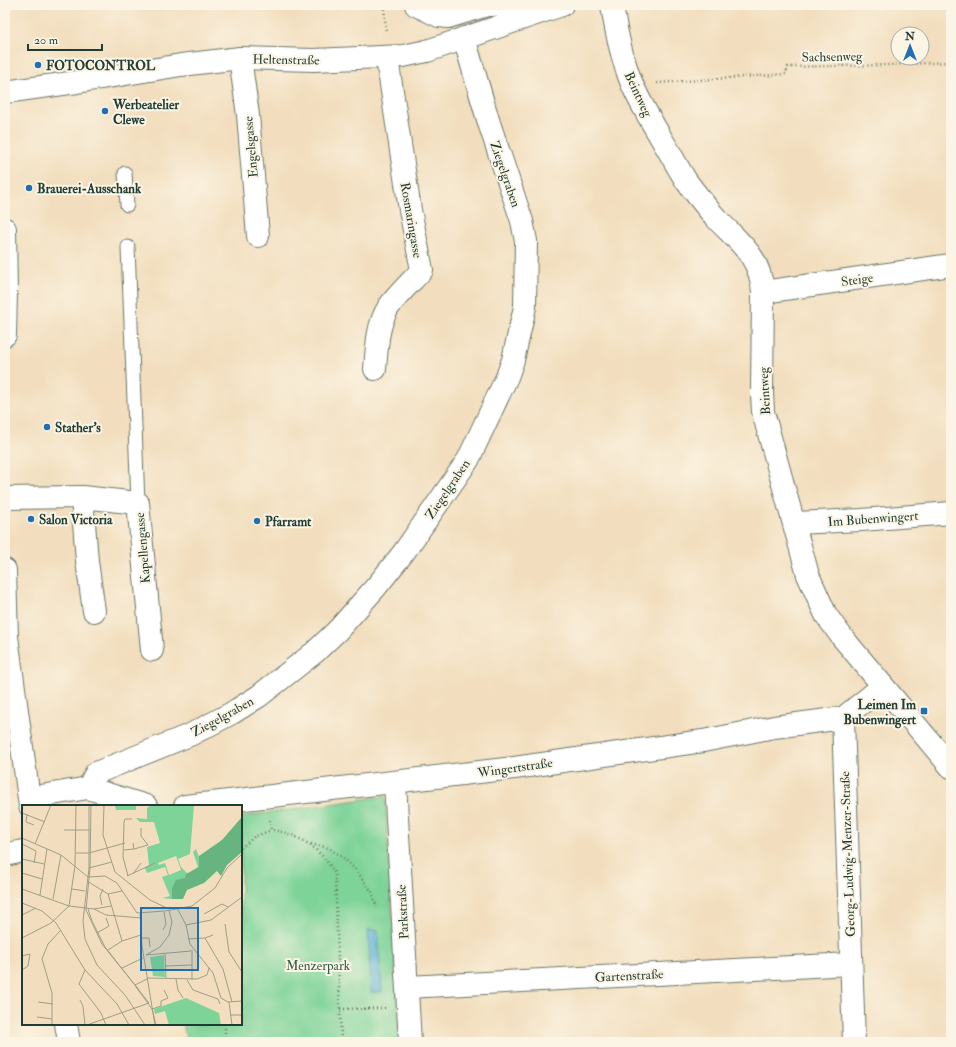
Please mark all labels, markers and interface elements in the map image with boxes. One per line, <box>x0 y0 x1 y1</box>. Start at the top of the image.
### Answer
scale bar <box>28 26 102 52</box>
north arrow <box>890 26 930 66</box>
text: N <box>904 30 916 43</box>
text: 20 m <box>34 33 59 48</box>
street label: Sachsenweg <box>801 48 863 66</box>
street label: Heltenstraße <box>252 51 320 69</box>
place label: FOTOCONTROL <box>46 58 156 74</box>
marker: FOTOCONTROL <box>33 60 43 70</box>
street label: Beintweg <box>621 69 656 120</box>
place label: Werbeatelier Clewe <box>112 97 180 128</box>
marker: Werbeatelier Clewe <box>100 106 110 116</box>
street label: Engelsgasse <box>240 115 262 178</box>
street label: Ziegelgraben <box>486 139 524 210</box>
place label: Brauerei-Ausschank <box>37 181 142 197</box>
street label: Rosmaringasse <box>397 181 426 260</box>
marker: Brauerei-Ausschank <box>24 183 34 193</box>
street label: Steige <box>840 270 875 290</box>
street label: Beintweg <box>756 366 774 415</box>
place label: Stather's <box>55 420 101 436</box>
marker: Stather's <box>42 422 52 432</box>
street label: Ziegelgraben <box>422 456 474 523</box>
street label: Im Bubenwingert <box>827 508 919 530</box>
street label: Kapellengasse <box>132 511 155 584</box>
place label: Salon Victoria <box>39 512 113 528</box>
marker: Salon Victoria <box>26 514 36 524</box>
place label: Pfarramt <box>265 514 312 530</box>
marker: Pfarramt <box>252 516 262 526</box>
street label: Ziegelgraben <box>188 693 257 741</box>
place label: Leimen Im Bubenwingert <box>843 697 917 729</box>
marker: Leimen Im Bubenwingert <box>919 706 929 716</box>
street label: Wingertstraße <box>476 755 554 781</box>
street label: Georg-Ludwig-Menzer-Straße <box>837 770 859 937</box>
inset map <box>22 805 242 1025</box>
street label: Parkstraße <box>394 884 412 940</box>
park label: Menzerpark <box>286 958 351 975</box>
street label: Gartenstraße <box>594 966 664 986</box>

